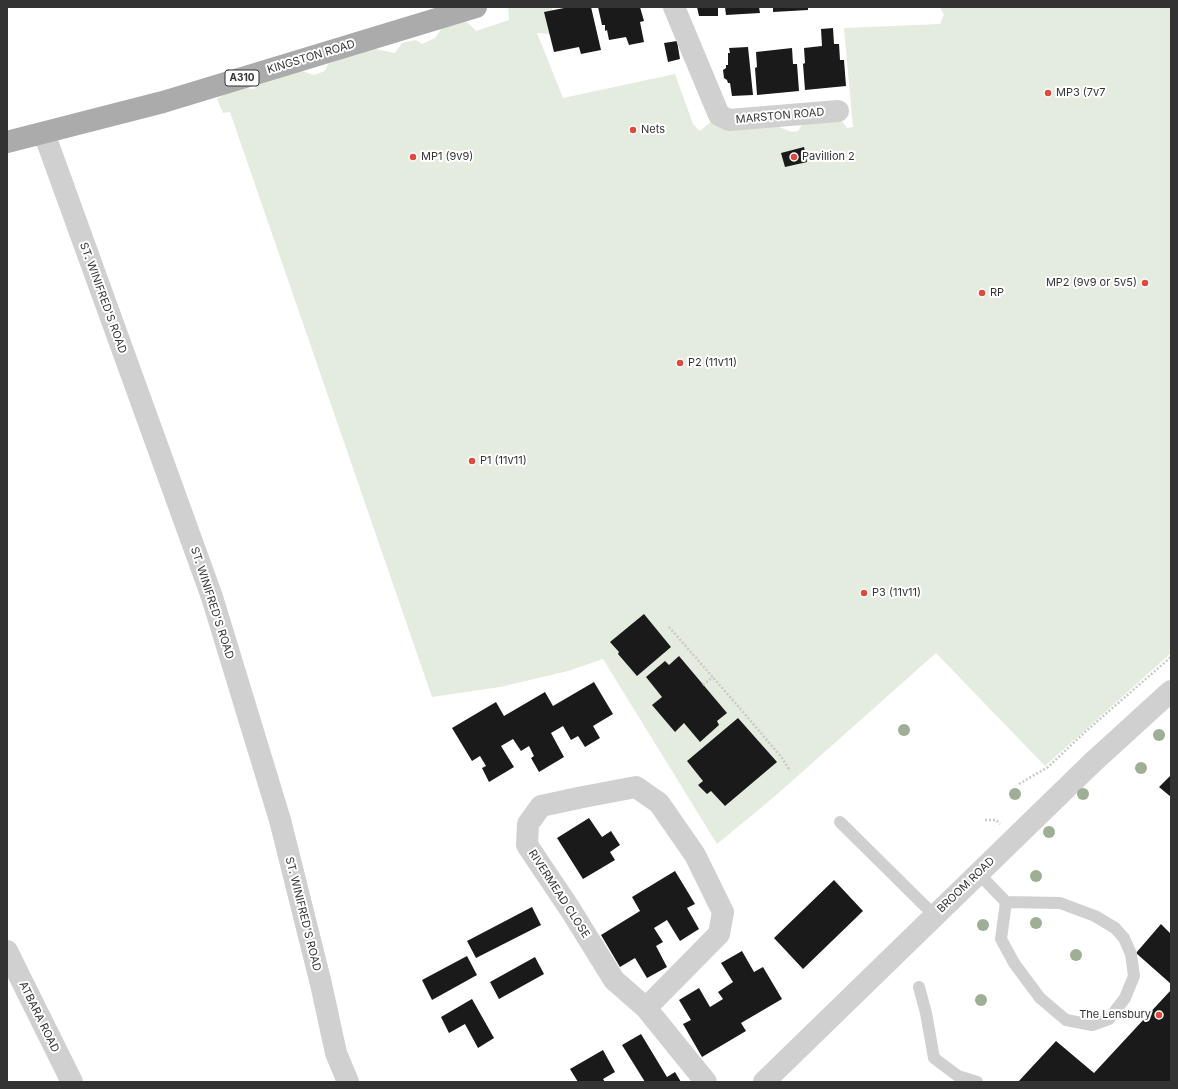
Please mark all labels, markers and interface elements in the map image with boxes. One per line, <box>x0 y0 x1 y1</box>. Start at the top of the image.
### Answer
street label: KINGSTON ROAD <box>266 37 356 77</box>
road number: A310 <box>225 70 259 86</box>
place label: MP3 (7v7 <box>1056 86 1105 100</box>
marker: MP3 (7v7 <box>1043 88 1053 98</box>
street label: MARSTON ROAD <box>735 106 825 126</box>
place label: Nets <box>641 123 665 137</box>
marker: Nets <box>628 125 638 135</box>
place label: MP1 (9v9) <box>421 150 473 164</box>
place label: Pavillion 2 <box>802 150 855 164</box>
marker: MP1 (9v9) <box>408 152 418 162</box>
marker: Pavillion 2 <box>789 152 799 162</box>
street label: ST. WINIFRED'S ROAD <box>77 241 129 355</box>
place label: MP2 (9v9 or 5v5) <box>1046 276 1137 290</box>
marker: MP2 (9v9 or 5v5) <box>1140 278 1150 288</box>
place label: RP <box>990 286 1004 300</box>
marker: RP <box>977 288 987 298</box>
place label: P2 (11v11) <box>688 356 737 370</box>
marker: P2 (11v11) <box>675 358 685 368</box>
place label: P1 (11v11) <box>480 454 527 468</box>
marker: P1 (11v11) <box>467 456 477 466</box>
street label: ST. WINIFRED'S ROAD <box>188 545 236 661</box>
place label: P3 (11v11) <box>872 586 921 600</box>
marker: P3 (11v11) <box>859 588 869 598</box>
street label: RIVERMEAD CLOSE <box>526 847 592 941</box>
street label: BROOM ROAD <box>935 854 997 916</box>
street label: ST. WINIFRED'S ROAD <box>282 855 324 973</box>
street label: ATBARA ROAD <box>16 980 62 1054</box>
place label: The Lensbury <box>1079 1008 1151 1022</box>
marker: The Lensbury <box>1154 1010 1164 1020</box>

